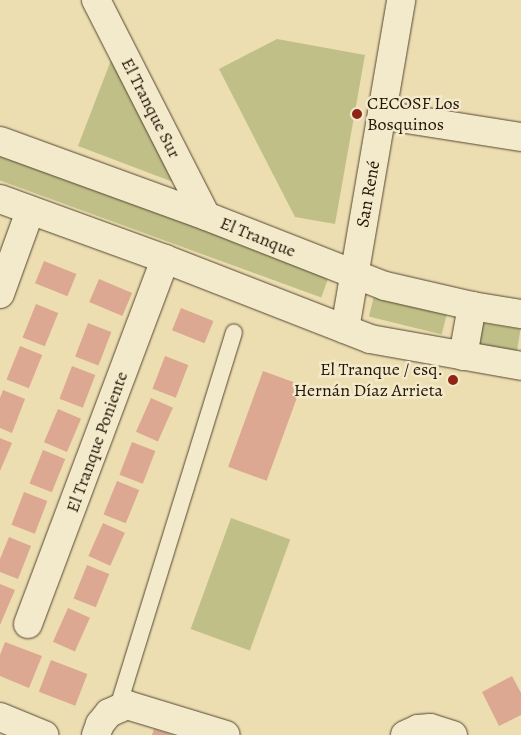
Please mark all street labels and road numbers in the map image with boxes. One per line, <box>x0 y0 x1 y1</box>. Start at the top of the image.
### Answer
street label: El Tranque Sur <box>116 54 186 162</box>
street label: San René <box>352 159 384 229</box>
street label: El Tranque <box>217 212 299 262</box>
street label: El Tranque Poniente <box>61 369 133 515</box>

